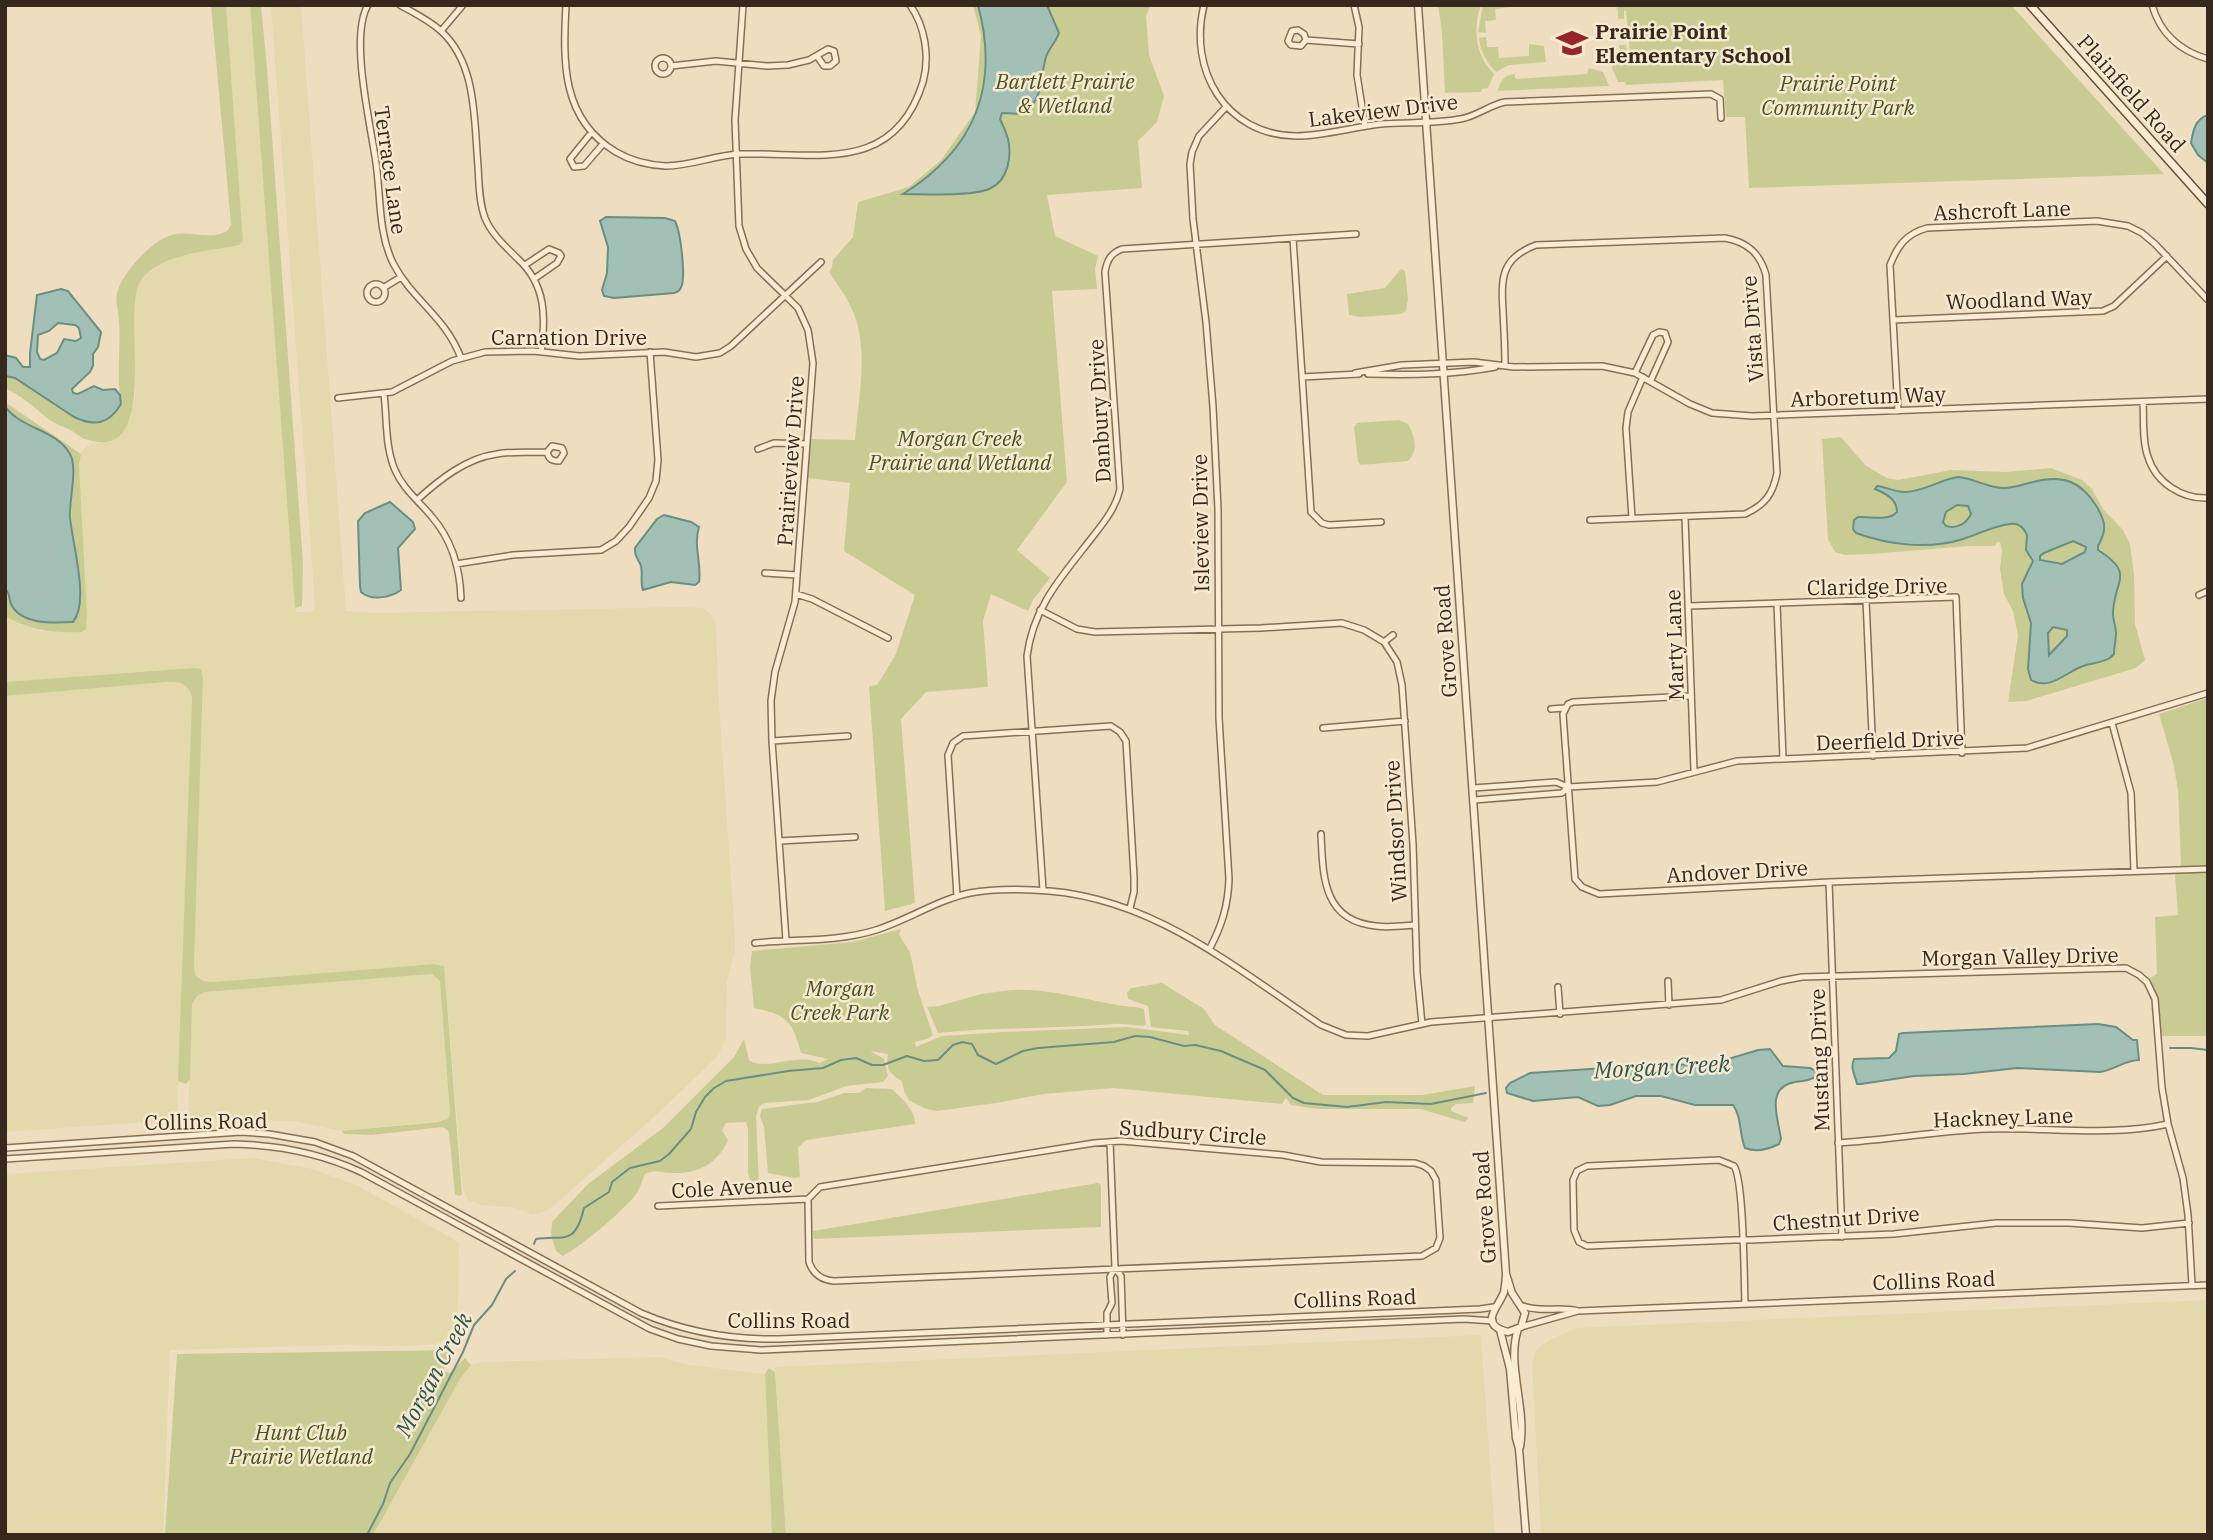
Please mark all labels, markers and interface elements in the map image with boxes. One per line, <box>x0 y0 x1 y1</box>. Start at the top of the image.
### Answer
place label: Prairie Point Elementary School <box>1595 17 1791 69</box>
school or university icon: Prairie Point Elementary School <box>1555 26 1589 60</box>
street label: Plainfield Road <box>2072 28 2193 158</box>
park label: Bartlett Prairie & Wetland <box>995 67 1135 119</box>
park label: Prairie Point Community Park <box>1761 69 1916 121</box>
street label: Lakeview Drive <box>1307 87 1459 133</box>
street label: Terrace Lane <box>368 104 414 236</box>
street label: Ashcroft Lane <box>1933 194 2071 226</box>
street label: Vista Drive <box>1734 275 1770 383</box>
street label: Woodland Way <box>1945 282 2094 316</box>
street label: Carnation Drive <box>491 323 647 351</box>
street label: Danbury Drive <box>1081 338 1117 484</box>
street label: Prairieview Drive <box>770 375 810 547</box>
street label: Arboretum Way <box>1790 379 1947 413</box>
park label: Morgan Creek Prairie and Wetland <box>868 424 1052 476</box>
street label: Isleview Drive <box>1185 454 1215 592</box>
street label: Claridge Drive <box>1807 571 1947 601</box>
street label: Grove Road <box>1427 583 1463 698</box>
street label: Marty Lane <box>1658 589 1690 701</box>
street label: Deerfield Drive <box>1815 723 1965 757</box>
street label: Windsor Drive <box>1377 759 1413 903</box>
street label: Andover Drive <box>1666 853 1808 889</box>
street label: Morgan Valley Drive <box>1921 940 2119 972</box>
park label: Morgan Creek Park <box>790 974 891 1026</box>
street label: Mustang Drive <box>1803 988 1835 1132</box>
water label: Morgan Creek <box>1592 1047 1732 1085</box>
street label: Hackney Lane <box>1932 1101 2074 1133</box>
street label: Collins Road <box>144 1106 268 1136</box>
street label: Sudbury Circle <box>1118 1113 1268 1151</box>
street label: Grove Road <box>1466 1149 1502 1264</box>
street label: Cole Avenue <box>671 1170 793 1204</box>
street label: Chestnut Drive <box>1772 1199 1920 1237</box>
street label: Collins Road <box>1872 1264 1996 1296</box>
street label: Collins Road <box>1293 1282 1417 1314</box>
water label: Morgan Creek <box>387 1306 479 1442</box>
street label: Collins Road <box>727 1306 851 1334</box>
park label: Hunt Club Prairie Wetland <box>228 1418 373 1470</box>

